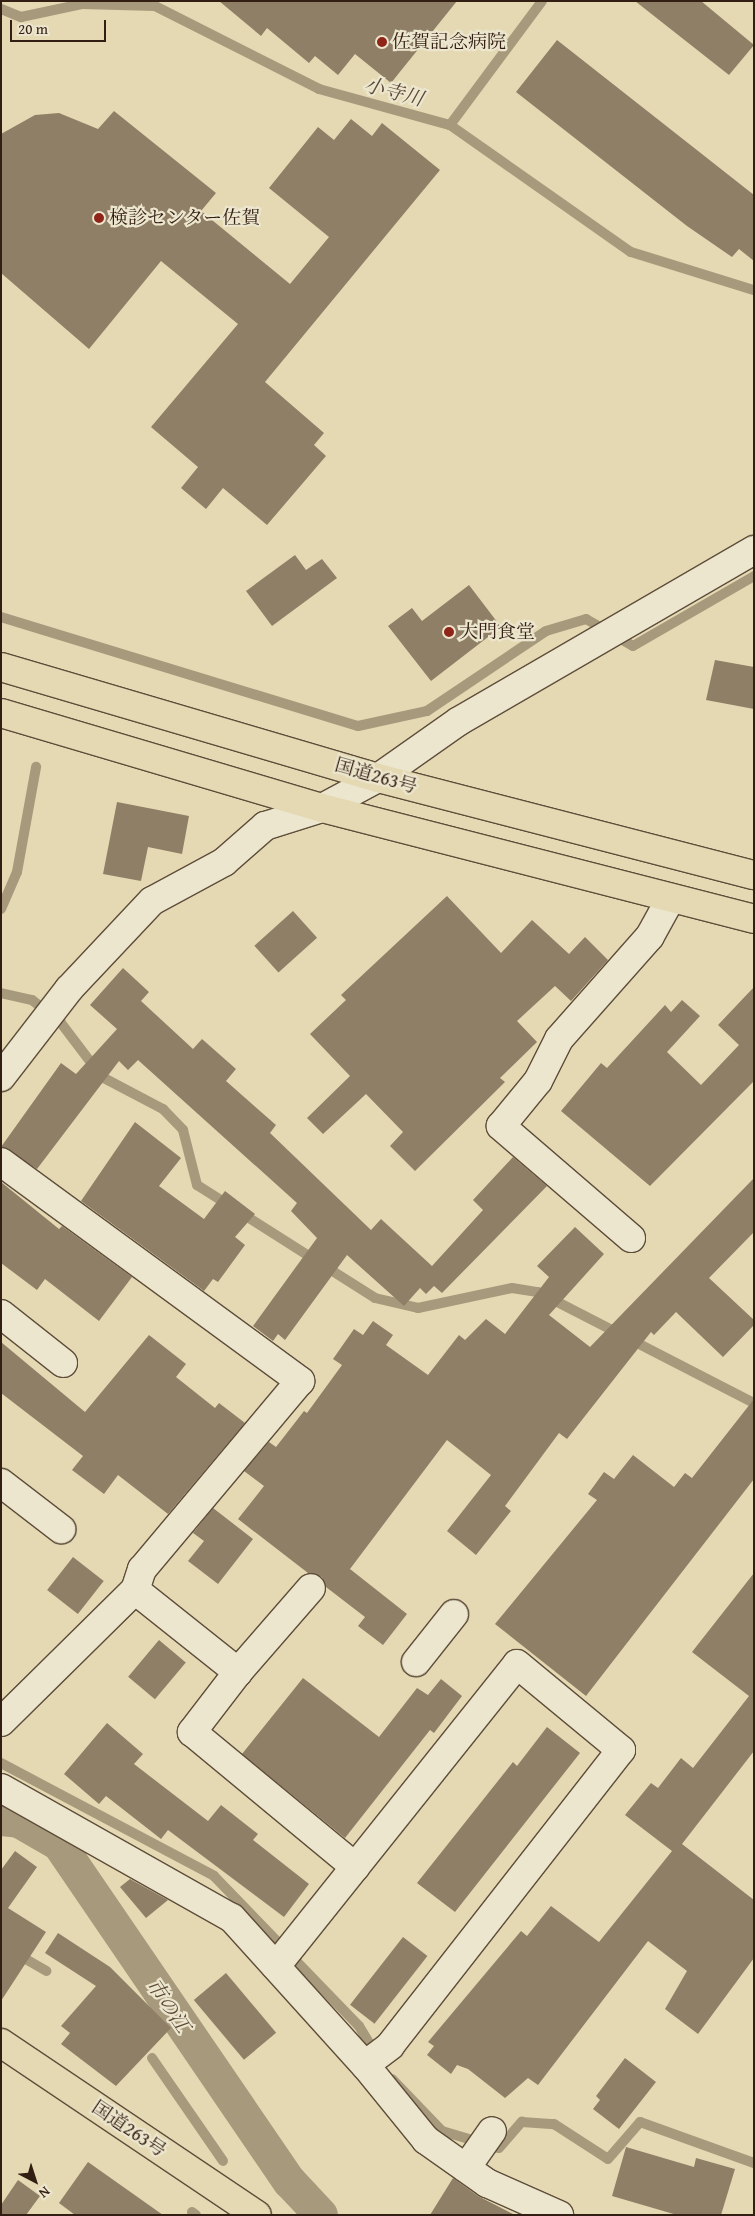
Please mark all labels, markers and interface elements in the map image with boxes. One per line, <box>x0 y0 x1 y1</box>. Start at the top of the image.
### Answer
scale bar <box>12 10 109 42</box>
text: 20 m <box>18 18 48 39</box>
place label: 佐賀記念病院 <box>392 31 506 53</box>
marker: 佐賀記念病院 <box>376 36 388 48</box>
water label: 小寺川 <box>362 72 426 110</box>
place label: 検診センター佐賀 <box>109 207 261 229</box>
marker: 検診センター佐賀 <box>93 212 105 224</box>
place label: 大門食堂 <box>459 621 535 643</box>
marker: 大門食堂 <box>443 626 455 638</box>
street label: 国道263号 <box>332 753 420 799</box>
water label: 市の江 <box>142 1973 196 2037</box>
street label: 国道263号 <box>88 2096 170 2162</box>
north arrow <box>10 2156 60 2206</box>
text: N <box>35 2182 55 2203</box>

